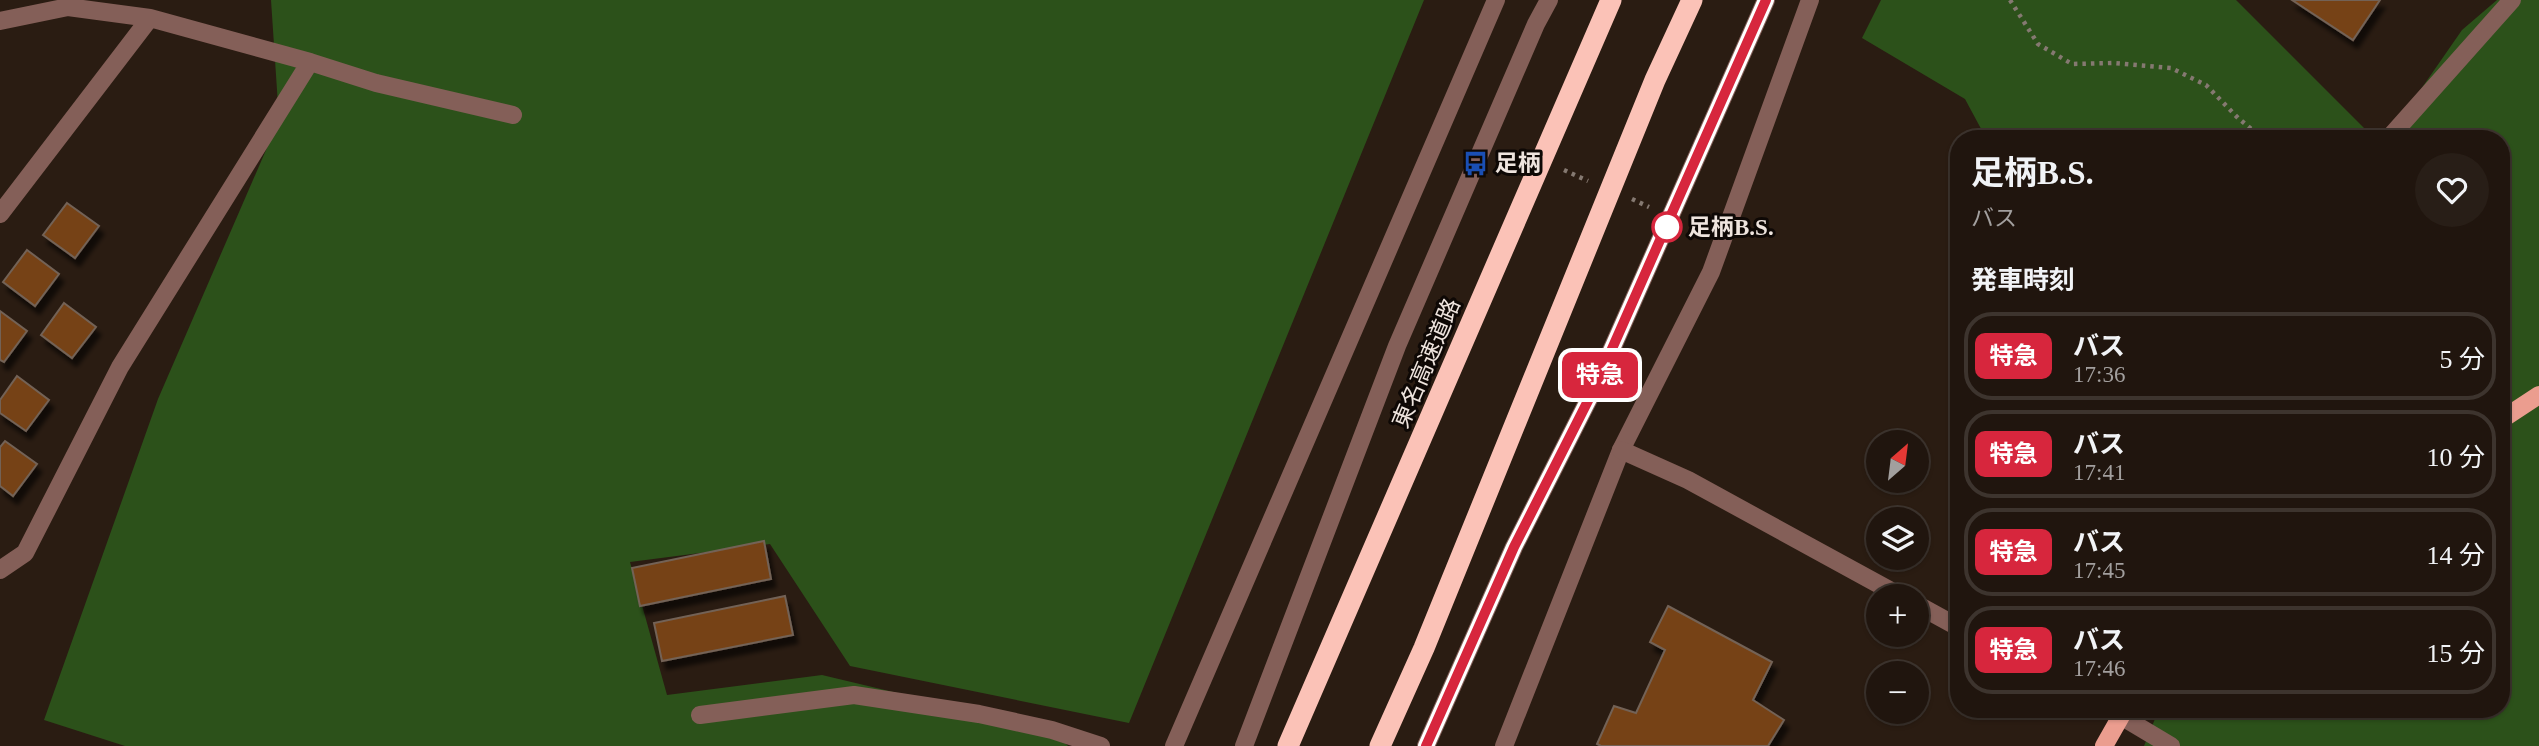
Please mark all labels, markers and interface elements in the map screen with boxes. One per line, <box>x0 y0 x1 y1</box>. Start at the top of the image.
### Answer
bus stop icon: 足柄 <box>1461 149 1489 177</box>
place label: 足柄 <box>1495 151 1541 176</box>
button: heart <box>2415 153 2489 227</box>
text: 足柄B.S. <box>1971 155 2094 191</box>
text: バス <box>1971 206 2017 231</box>
marker: 足柄B.S. <box>1652 212 1682 242</box>
place label: 足柄B.S. <box>1688 215 1774 240</box>
text: 発車時刻 <box>1971 266 2075 295</box>
street label: 東名高速道路 <box>1388 295 1465 432</box>
text: バス <box>2073 332 2125 361</box>
text: 特急 <box>1990 343 2038 369</box>
text: 5 分 <box>2439 345 2485 374</box>
line badge: 特急 <box>1568 352 1632 398</box>
text: 特急 <box>1576 362 1624 388</box>
text: 17:36 <box>2073 362 2125 387</box>
north arrow <box>1866 430 1928 494</box>
map controls <box>1866 430 1929 724</box>
text: バス <box>2073 430 2125 459</box>
text: 特急 <box>1990 441 2038 467</box>
text: 10 分 <box>2426 443 2485 472</box>
text: 17:41 <box>2073 460 2125 485</box>
button: layers <box>1866 507 1929 570</box>
text: バス <box>2073 528 2125 557</box>
text: 特急 <box>1990 539 2038 565</box>
text: 14 分 <box>2426 541 2485 570</box>
text: 17:45 <box>2073 558 2125 583</box>
button: + <box>1866 584 1929 647</box>
text: バス <box>2073 626 2125 655</box>
text: 特急 <box>1990 637 2038 663</box>
text: 15 分 <box>2426 639 2485 668</box>
text: 17:46 <box>2073 656 2125 681</box>
button: − <box>1866 661 1929 724</box>

